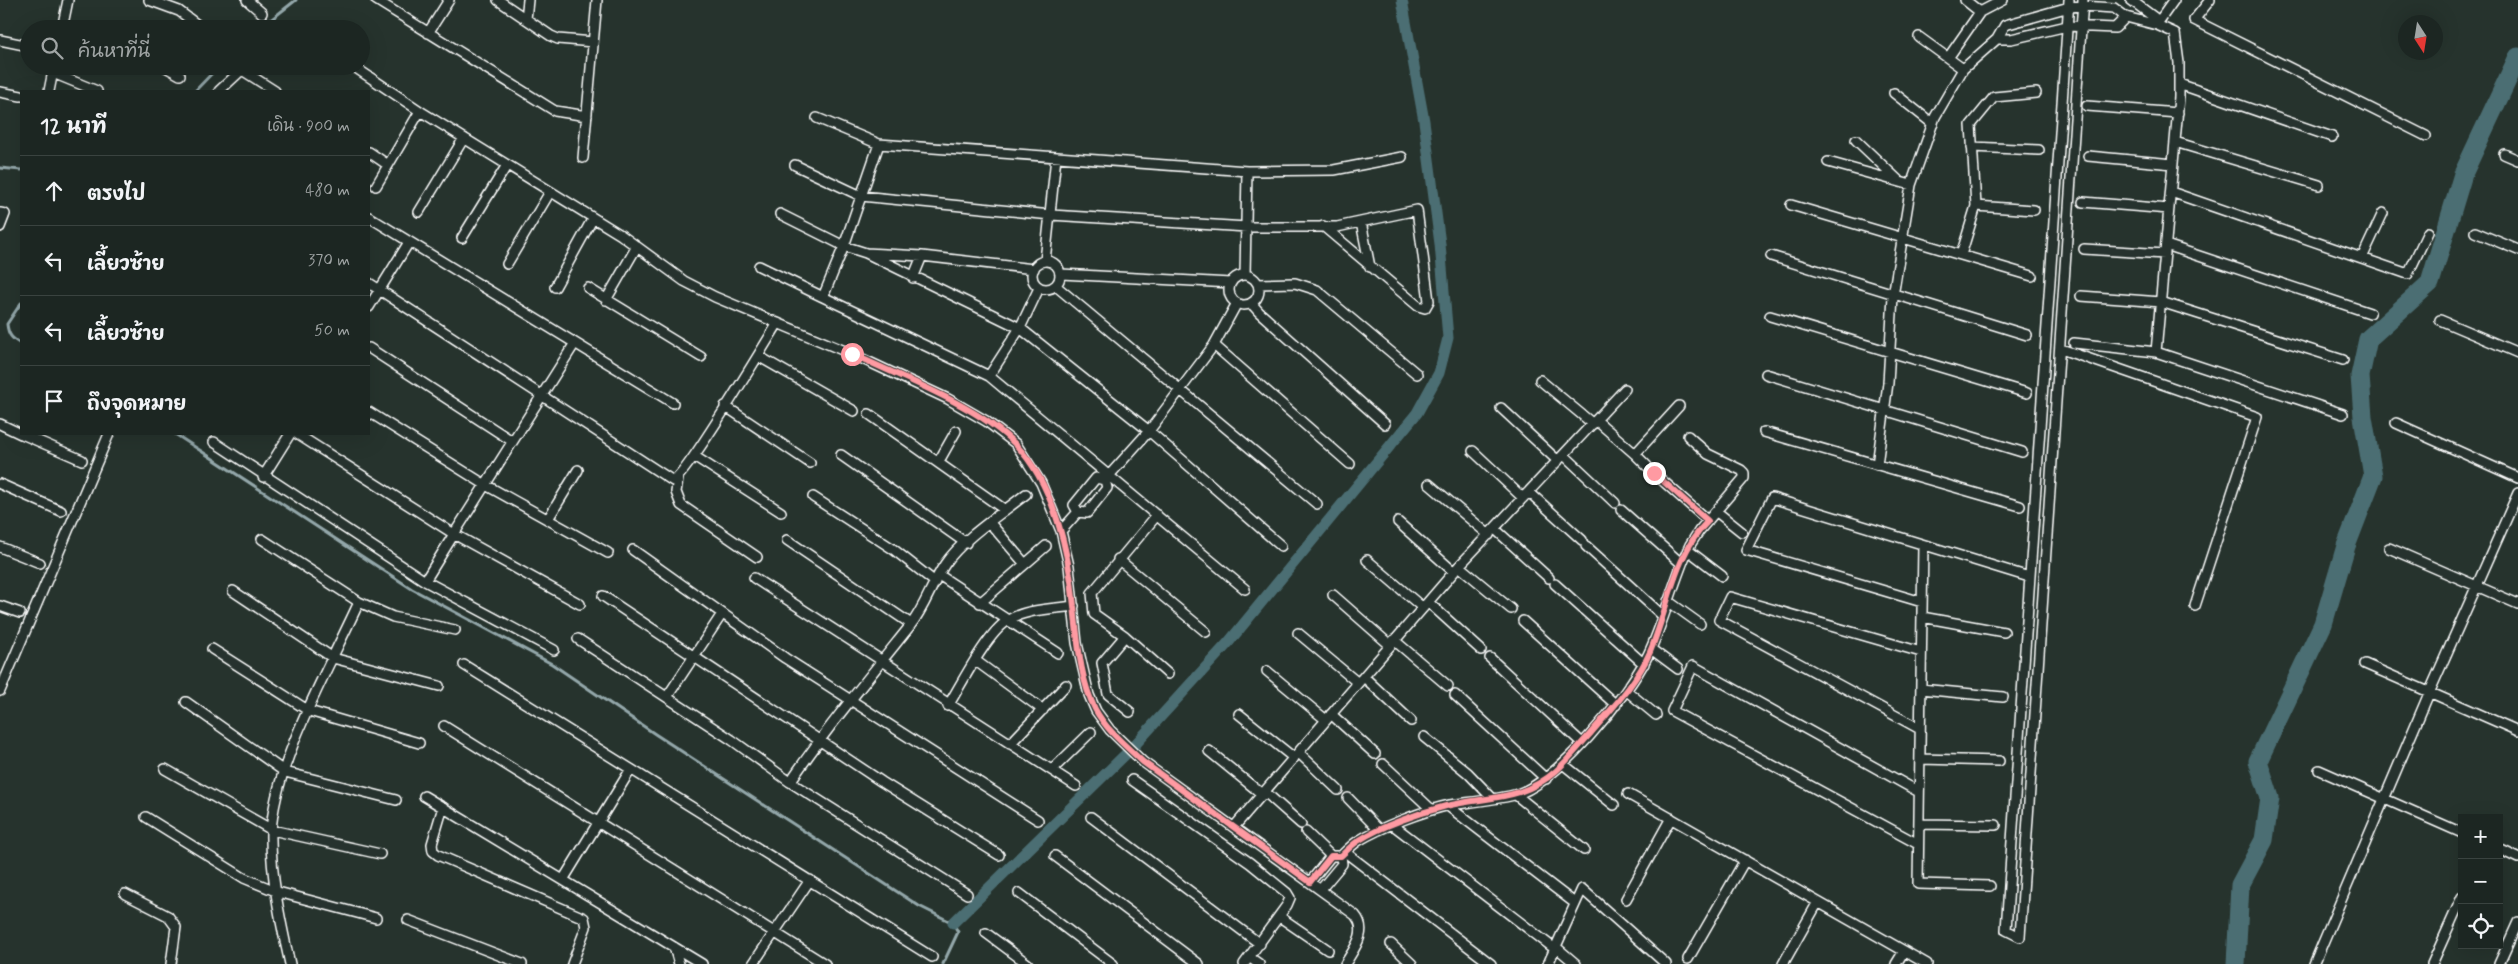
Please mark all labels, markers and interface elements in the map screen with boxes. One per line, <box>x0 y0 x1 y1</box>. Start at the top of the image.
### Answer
north arrow <box>2398 15 2443 60</box>
search box <box>20 20 370 75</box>
icon: search <box>38 34 66 62</box>
text: ค้นหาที่นี่ <box>78 39 150 64</box>
text: 12 นาที <box>40 113 107 141</box>
text: เดิน · 900 m <box>267 116 350 137</box>
icon: ahead <box>40 177 68 205</box>
text: 480 m <box>305 180 350 201</box>
text: ตรงไป <box>87 182 145 207</box>
icon: left <box>40 247 68 275</box>
text: 370 m <box>308 250 350 271</box>
text: เลี้ยวซ้าย <box>87 252 164 277</box>
icon: left <box>40 317 68 345</box>
text: 50 m <box>314 320 350 341</box>
text: เลี้ยวซ้าย <box>87 322 164 347</box>
route start <box>841 343 864 366</box>
icon: arrive <box>40 387 68 415</box>
text: ถึงจุดหมาย <box>87 392 186 417</box>
route end <box>1643 462 1666 485</box>
map controls <box>2458 814 2503 949</box>
button: + <box>2458 814 2503 859</box>
button: − <box>2458 859 2503 904</box>
button: locate <box>2458 904 2503 949</box>

